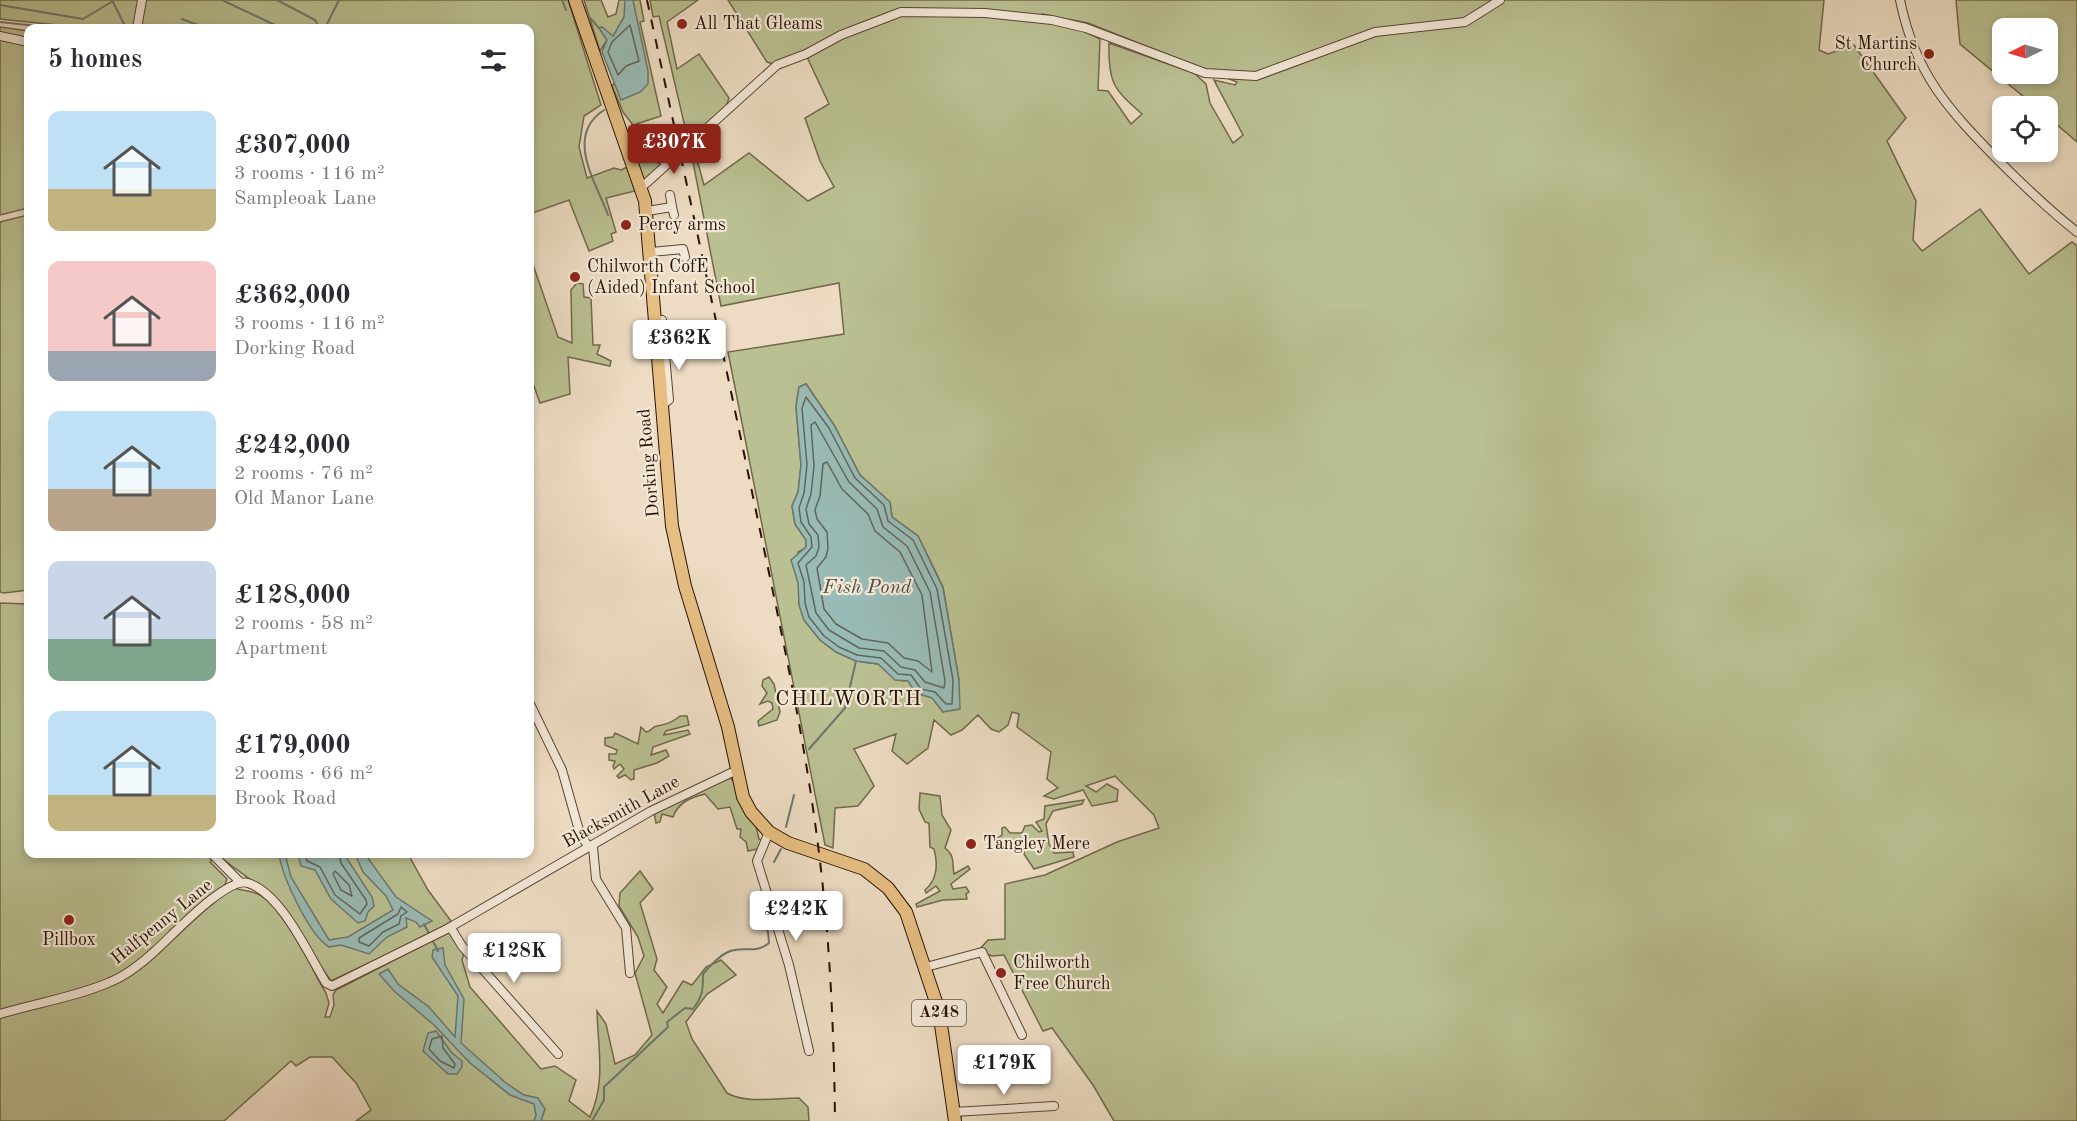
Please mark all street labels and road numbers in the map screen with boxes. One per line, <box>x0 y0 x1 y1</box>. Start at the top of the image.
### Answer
street label: Dorking Road <box>635 408 663 518</box>
street label: Blacksmith Lane <box>560 773 682 851</box>
street label: Halfpenny Lane <box>108 876 216 968</box>
road number: A248 <box>912 1000 966 1026</box>

